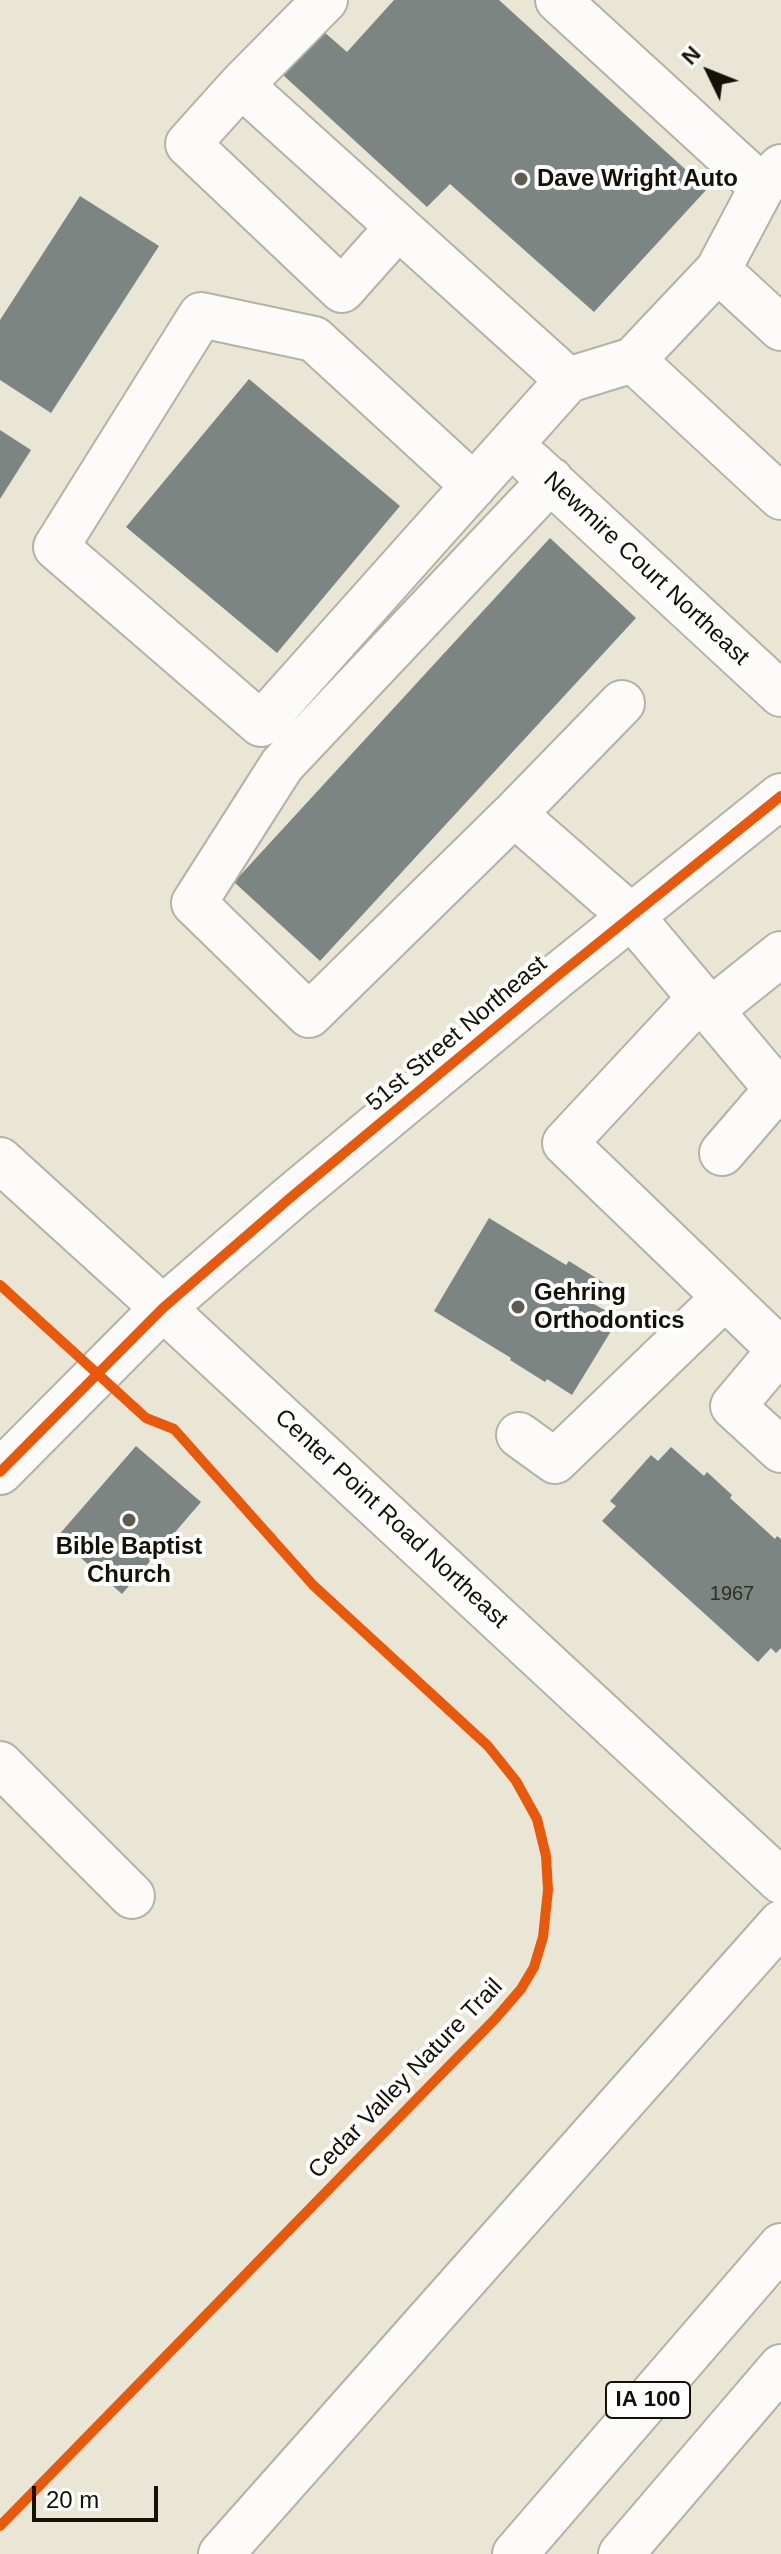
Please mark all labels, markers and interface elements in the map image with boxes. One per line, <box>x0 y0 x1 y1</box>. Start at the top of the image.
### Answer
north arrow <box>669 32 749 112</box>
text: N <box>677 41 706 70</box>
place label: Dave Wright Auto <box>537 165 738 193</box>
marker: Dave Wright Auto <box>512 170 530 188</box>
street label: Newmire Court Northeast <box>537 466 755 672</box>
street label: 51st Street Northeast <box>361 950 553 1118</box>
place label: Gehring Orthodontics <box>534 1279 685 1335</box>
marker: Gehring Orthodontics <box>509 1298 527 1316</box>
street label: Center Point Road Northeast <box>268 1403 514 1635</box>
marker: Bible Baptist Church <box>120 1511 138 1529</box>
place label: Bible Baptist Church <box>56 1533 202 1589</box>
house number: 1967 <box>710 1582 754 1606</box>
street label: Cedar Valley Nature Trail <box>303 1973 509 2185</box>
road number: IA 100 <box>606 2382 690 2418</box>
scale bar <box>36 2470 162 2520</box>
text: 20 m <box>46 2486 99 2513</box>

